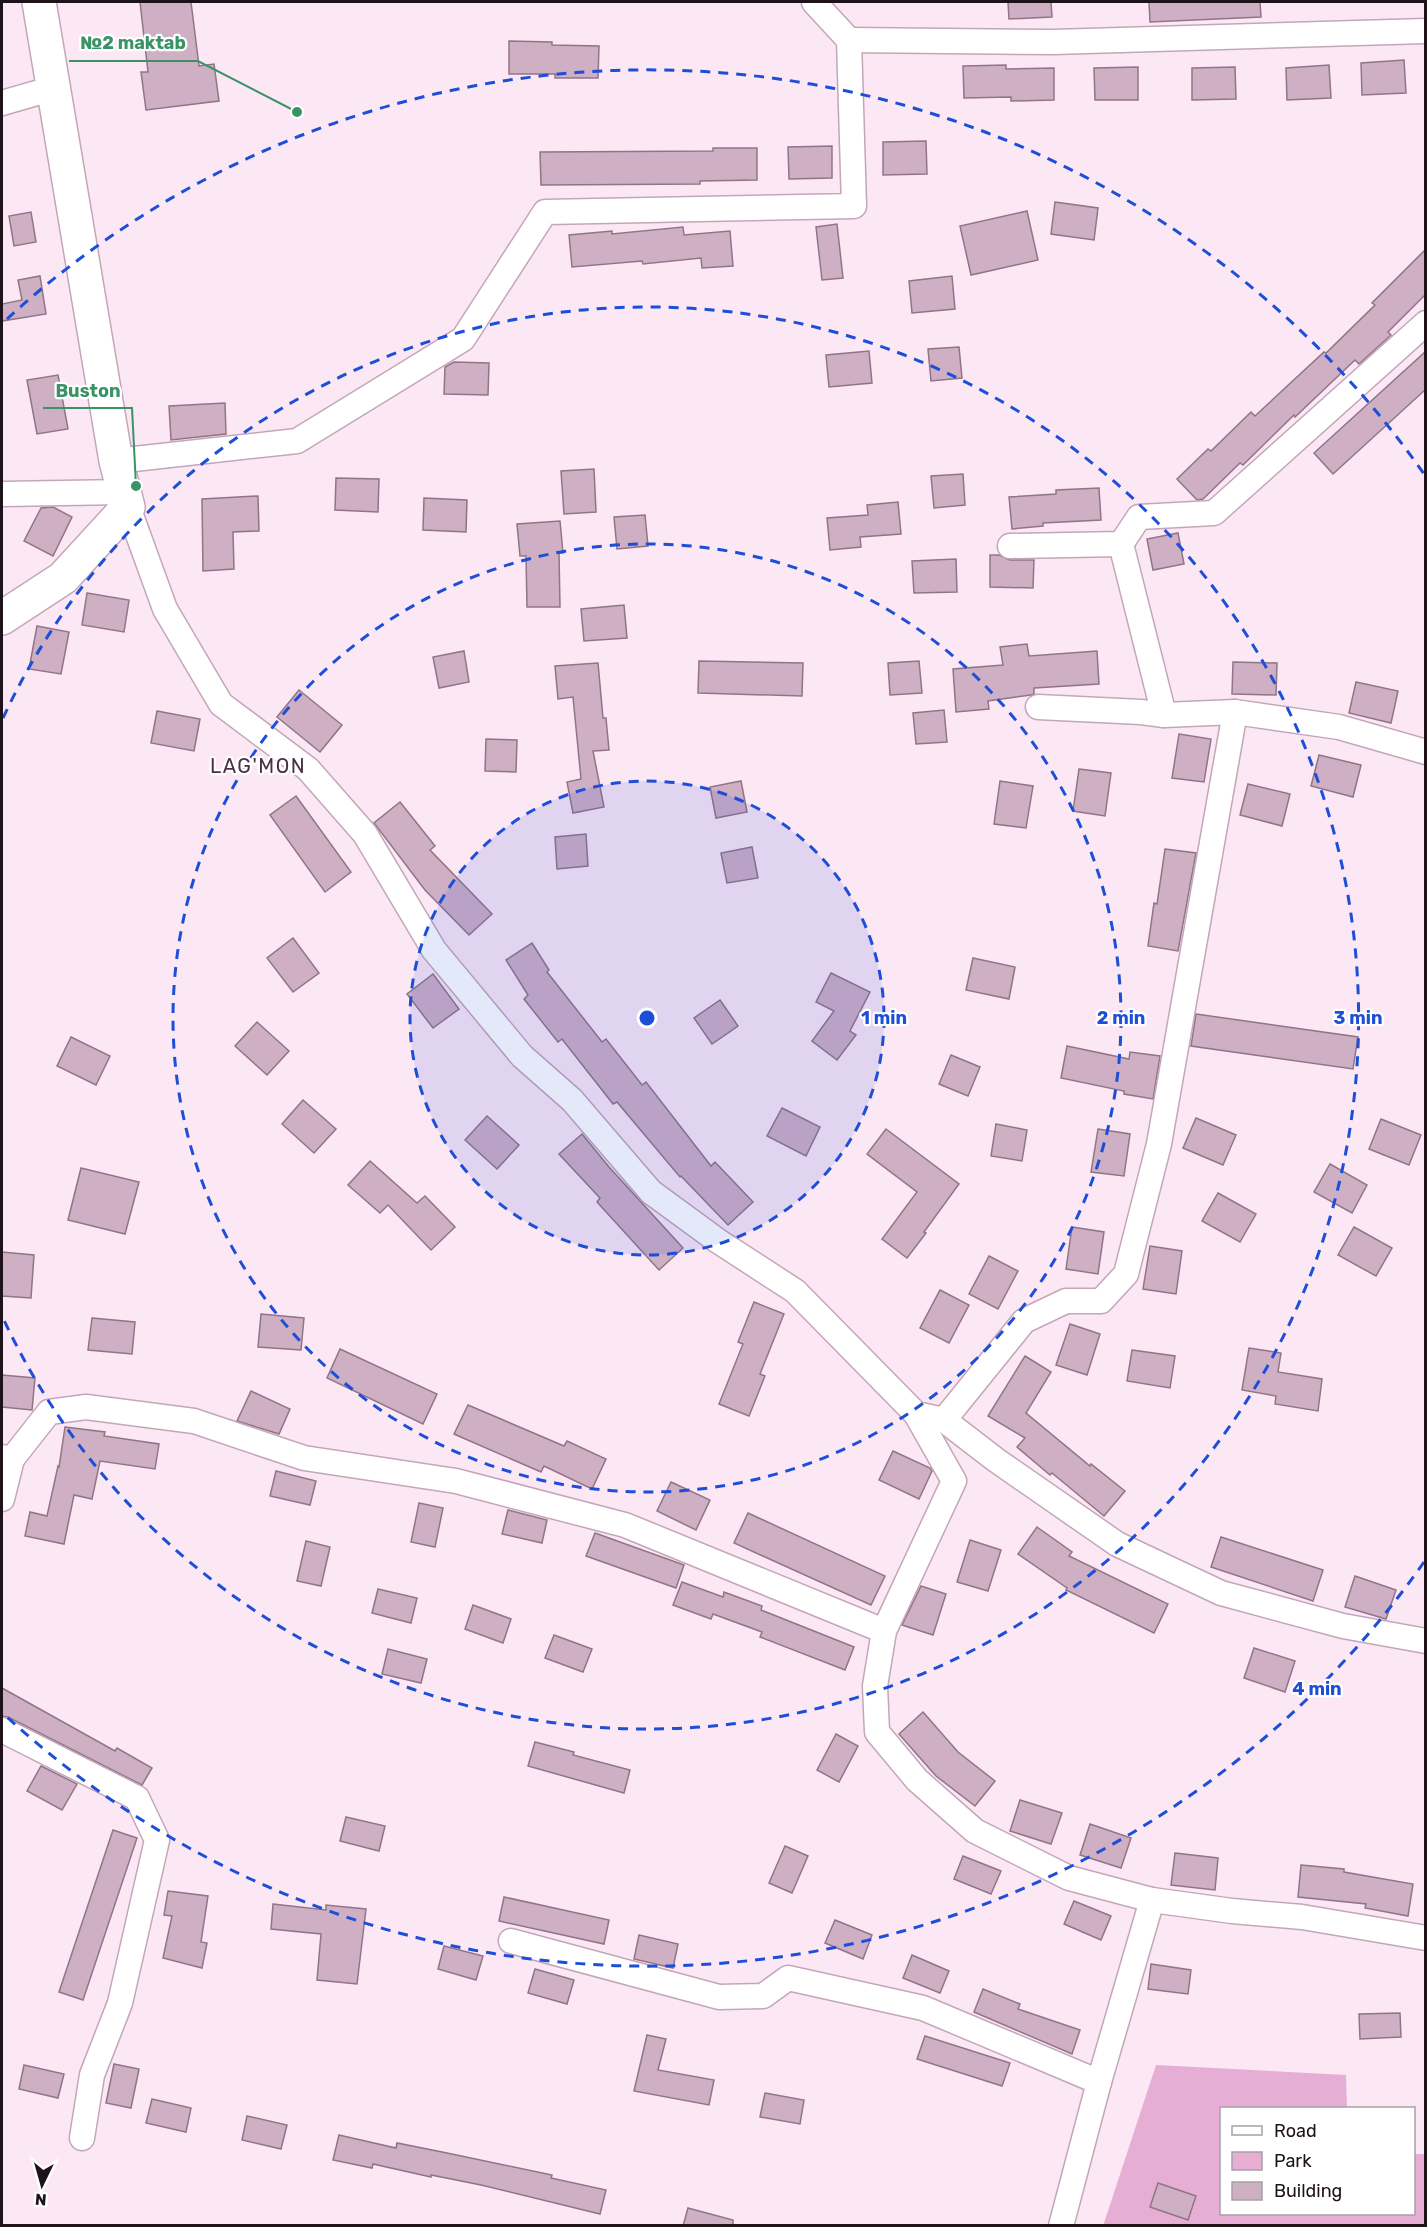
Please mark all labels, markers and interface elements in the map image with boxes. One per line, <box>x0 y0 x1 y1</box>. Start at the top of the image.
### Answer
callout: №2 maktab <box>69 25 198 61</box>
text: №2 maktab <box>80 32 186 54</box>
callout: Buston <box>43 372 132 408</box>
text: Buston <box>55 380 121 402</box>
district label: LAG'MON <box>210 754 306 778</box>
text: 1 min <box>861 1007 907 1029</box>
text: 2 min <box>1097 1007 1145 1029</box>
text: 3 min <box>1334 1007 1382 1029</box>
centre of rings <box>637 1008 657 1028</box>
text: 4 min <box>1292 1678 1342 1700</box>
legend <box>1220 2107 1415 2215</box>
text: Road <box>1274 2120 1317 2142</box>
text: Park <box>1274 2150 1312 2172</box>
north arrow <box>12 2155 72 2215</box>
text: Building <box>1274 2180 1342 2202</box>
text: N <box>34 2189 47 2209</box>

